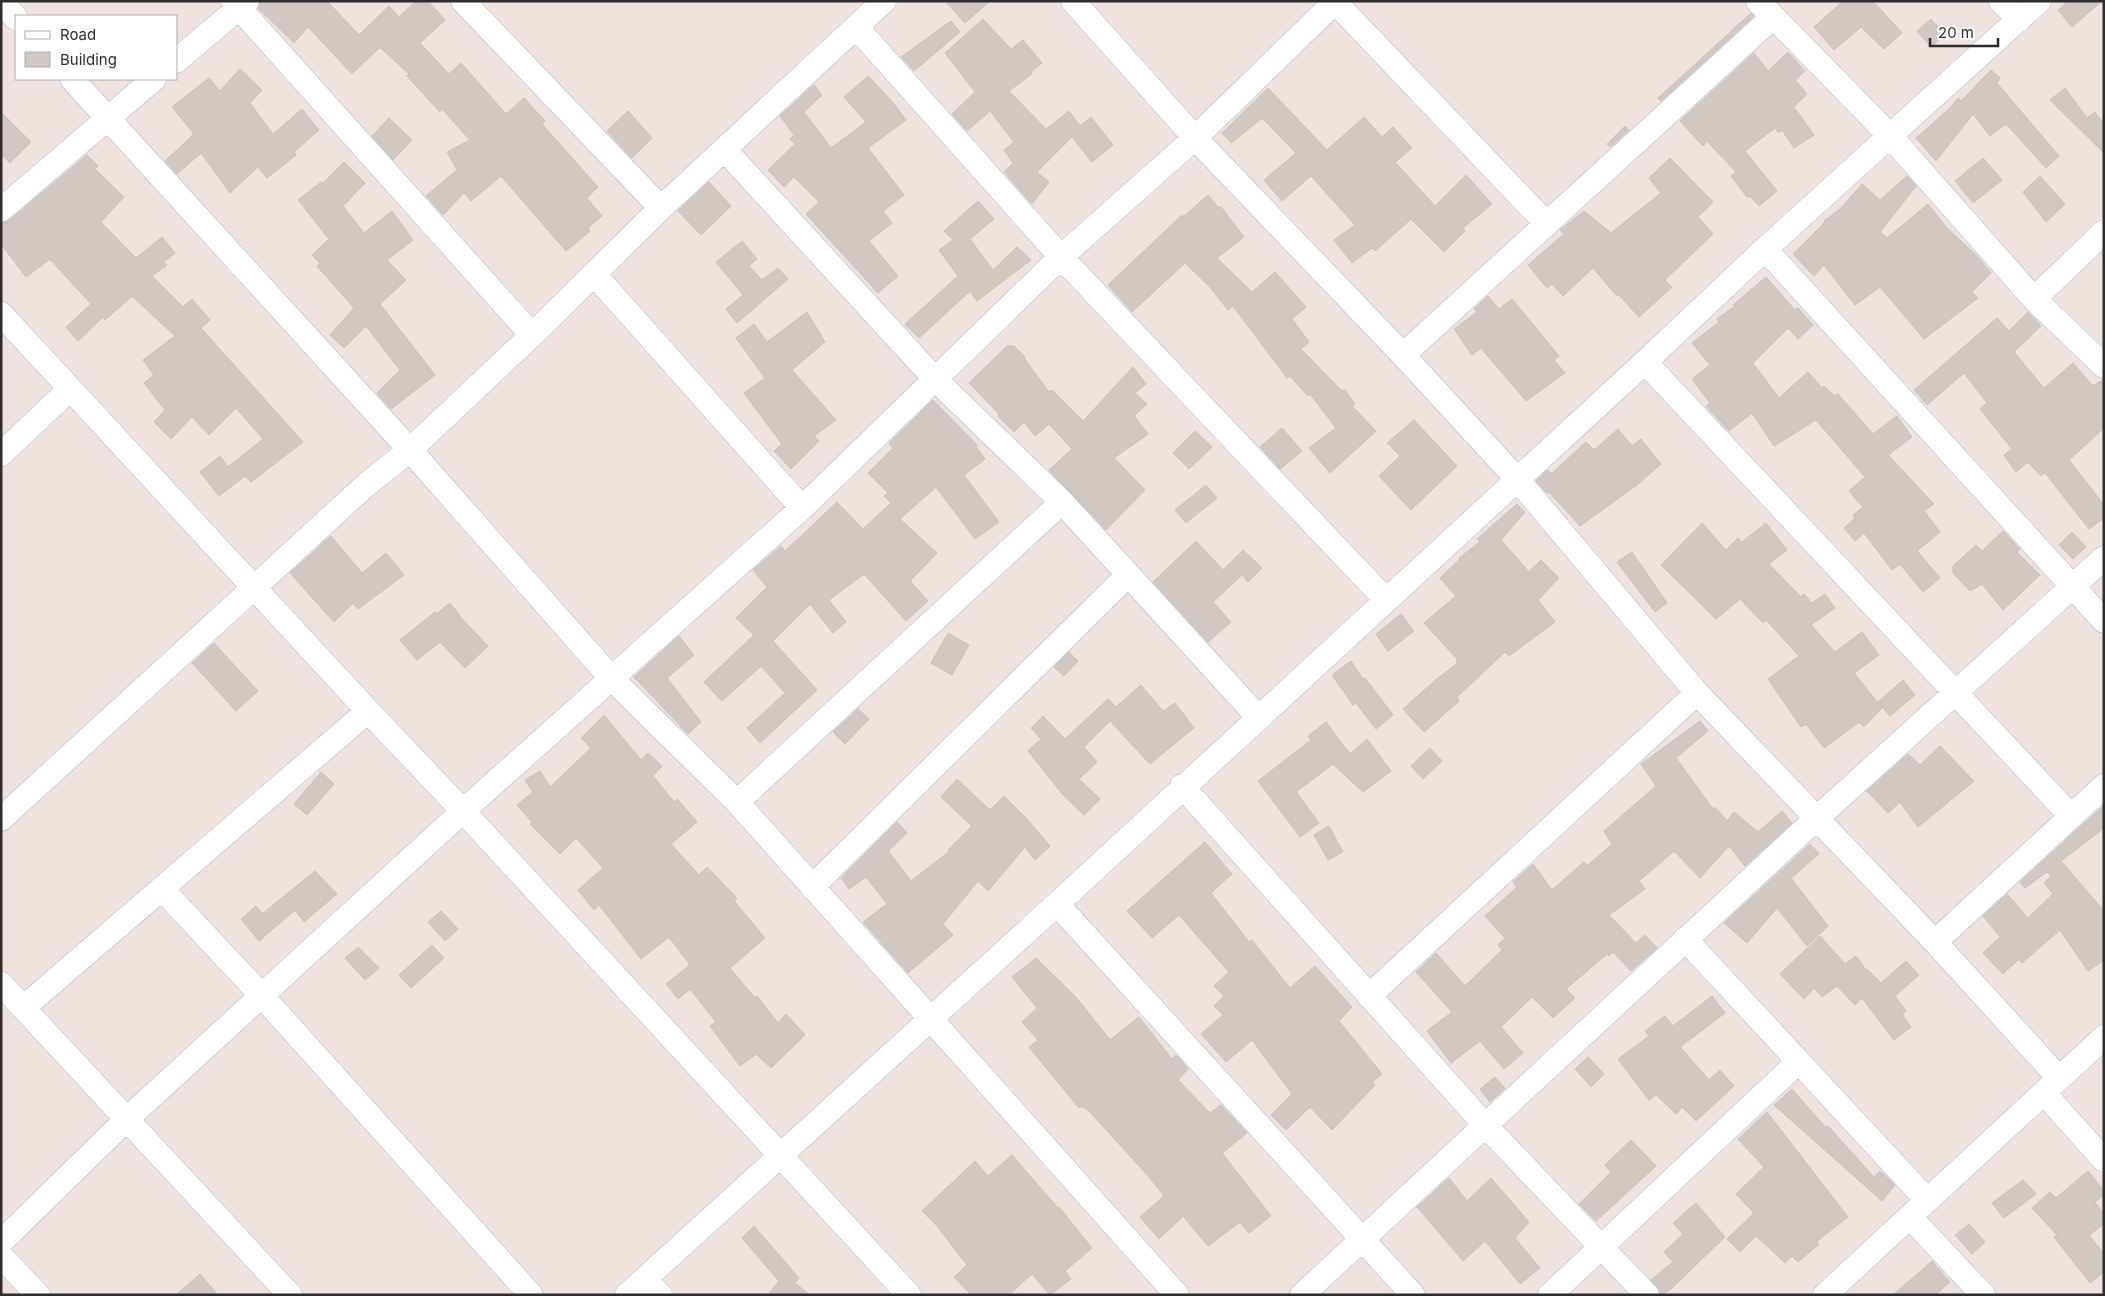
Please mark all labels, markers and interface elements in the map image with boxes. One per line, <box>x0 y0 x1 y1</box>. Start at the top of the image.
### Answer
legend <box>15 15 178 80</box>
scale bar <box>1930 15 1998 47</box>
text: 20 m <box>1938 23 1974 42</box>
text: Road <box>60 25 96 44</box>
text: Building <box>60 50 117 69</box>

